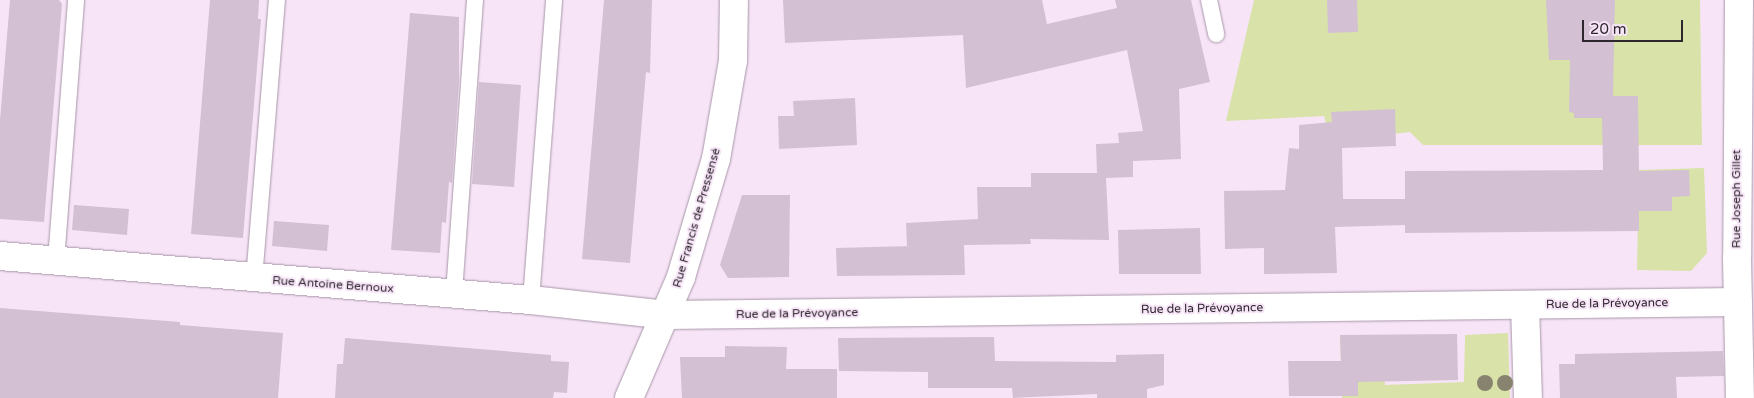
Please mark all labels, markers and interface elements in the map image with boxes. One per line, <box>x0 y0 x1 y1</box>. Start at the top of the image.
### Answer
scale bar <box>1584 10 1685 42</box>
text: 20 m <box>1590 20 1627 38</box>
street label: Rue Francis de Pressensé <box>670 147 724 289</box>
street label: Rue Joseph Gillet <box>1730 150 1744 248</box>
street label: Rue Antoine Bernoux <box>272 274 394 296</box>
street label: Rue de la Prévoyance <box>1546 296 1668 312</box>
street label: Rue de la Prévoyance <box>1141 301 1263 317</box>
street label: Rue de la Prévoyance <box>736 306 858 322</box>

